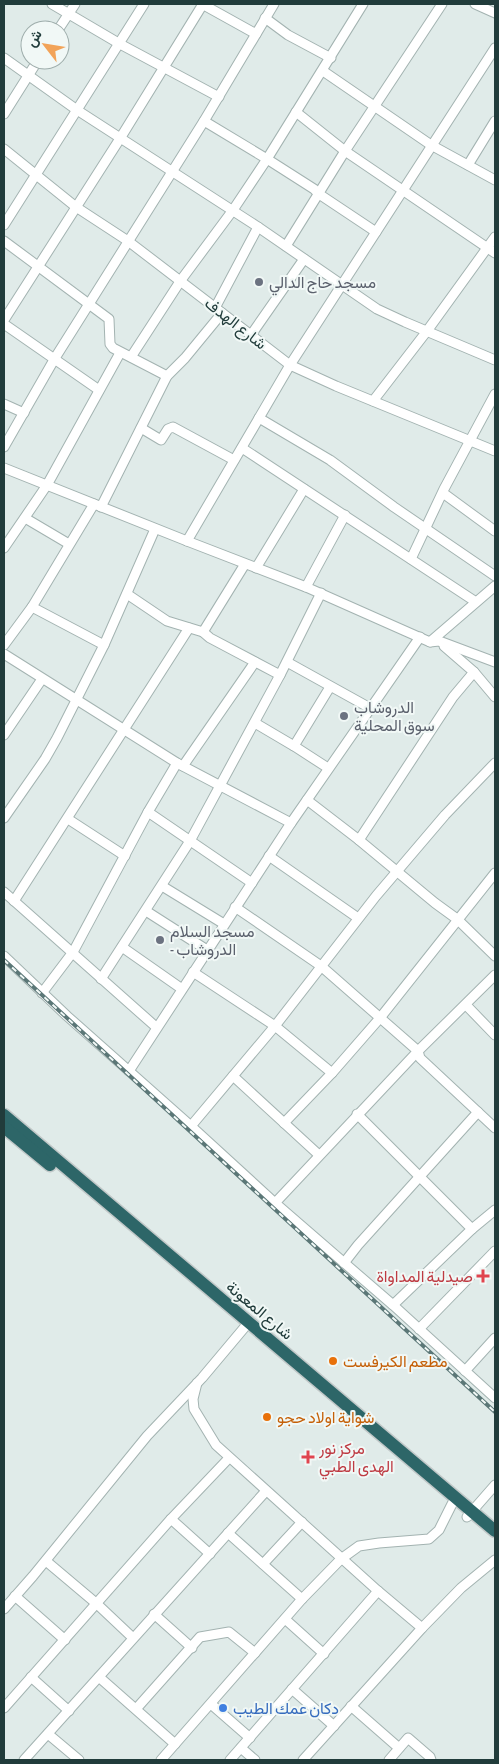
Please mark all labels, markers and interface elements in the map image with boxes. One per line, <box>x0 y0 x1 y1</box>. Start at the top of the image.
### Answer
north arrow <box>20 20 70 70</box>
text: ش <box>23 27 46 50</box>
place label: مسجد حاج الدالي <box>269 273 376 296</box>
marker: مسجد حاج الدالي <box>253 276 265 288</box>
street label: شارع الهدف <box>200 293 270 355</box>
place label: الدروشاب سوق المحلية <box>354 698 435 736</box>
marker: الدروشاب سوق المحلية <box>338 710 350 722</box>
place label: مسجد السلام - الدروشاب <box>170 922 255 960</box>
marker: مسجد السلام - الدروشاب <box>154 934 166 946</box>
place label: صيدلية المداواة <box>376 1267 473 1287</box>
marker: صيدلية المداواة <box>477 1270 489 1282</box>
street label: شارع المعونة <box>221 1277 297 1345</box>
place label: مطعم الكيرفست <box>343 1352 447 1372</box>
marker: مطعم الكيرفست <box>327 1355 339 1367</box>
place label: شواية اولاد حجو <box>277 1408 374 1428</box>
marker: شواية اولاد حجو <box>261 1411 273 1423</box>
place label: مركز نور الهدى الطبي <box>318 1439 394 1480</box>
marker: مركز نور الهدى الطبي <box>301 1450 315 1464</box>
place label: دكان عمك الطيب <box>233 1699 339 1718</box>
marker: دكان عمك الطيب <box>217 1702 229 1714</box>

